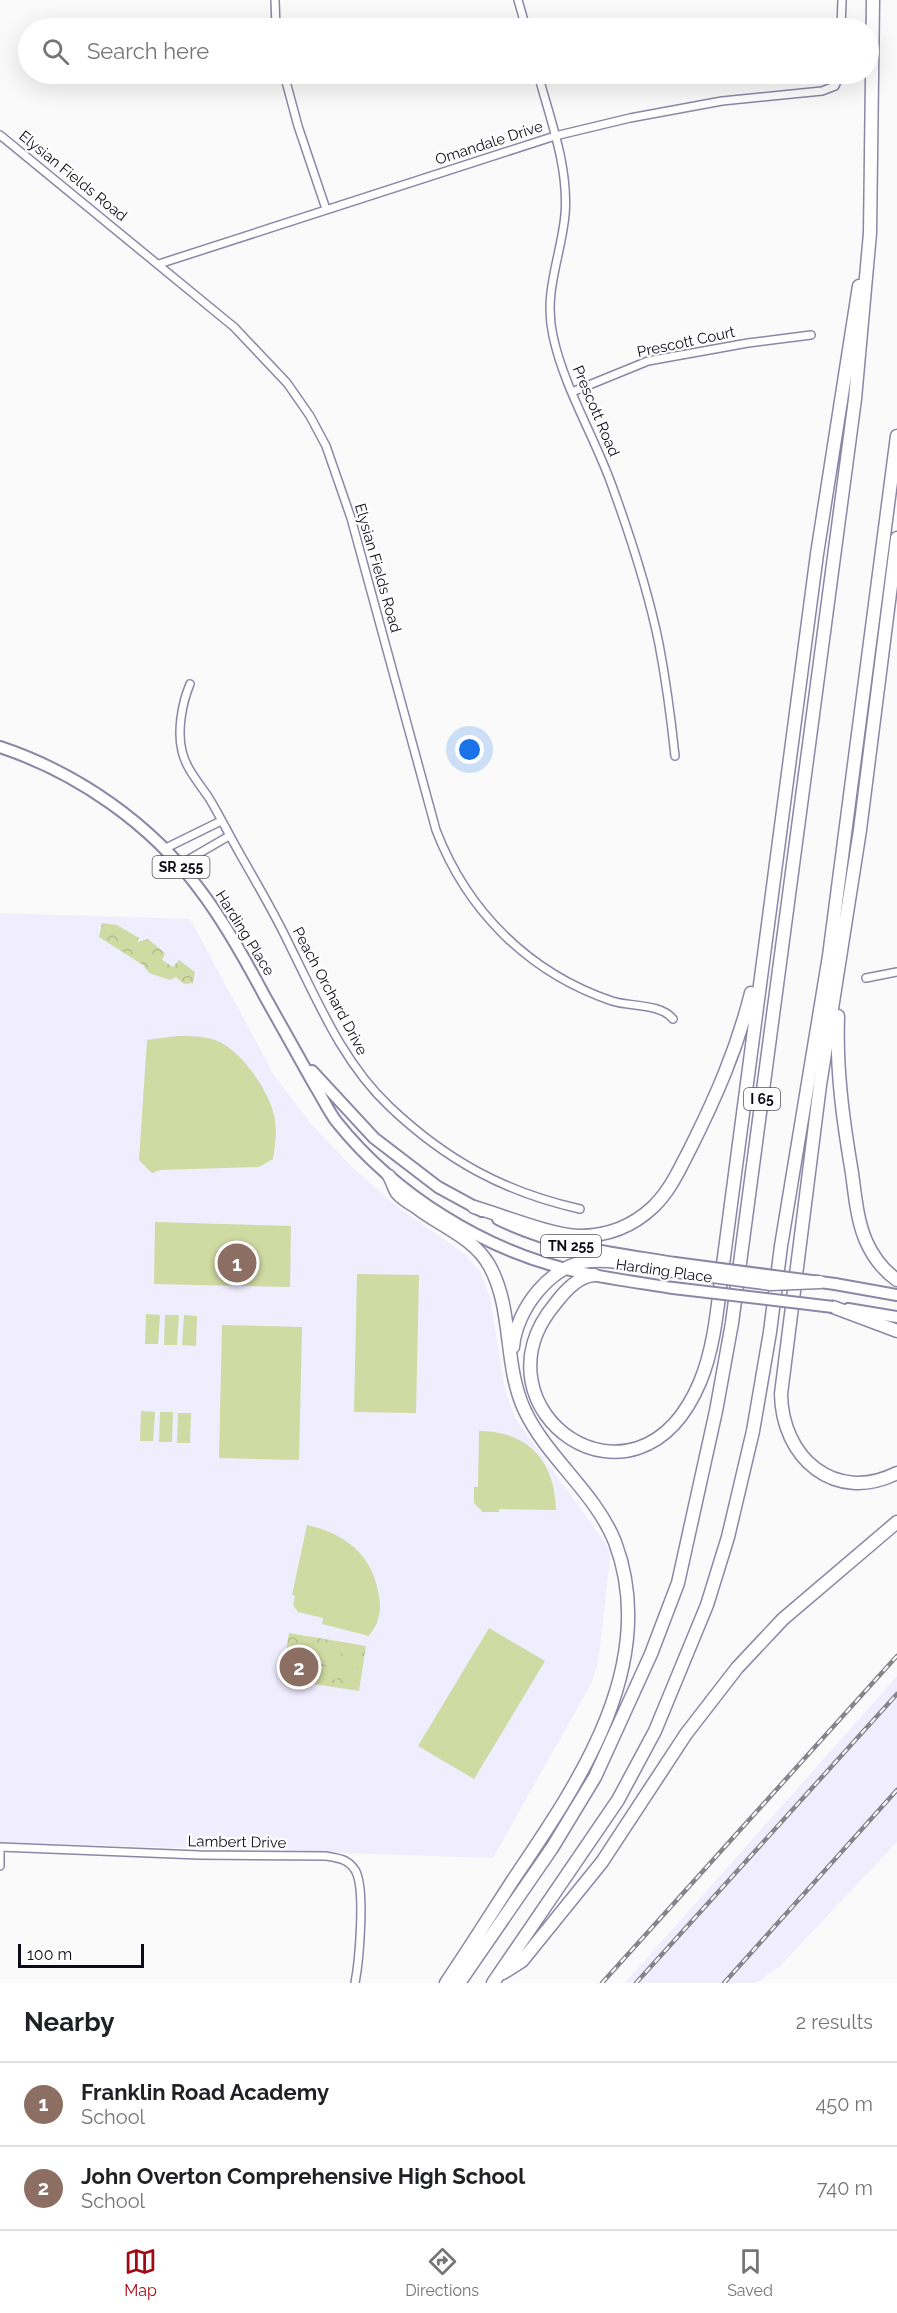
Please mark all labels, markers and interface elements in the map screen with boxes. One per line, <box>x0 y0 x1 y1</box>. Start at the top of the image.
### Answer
search box <box>18 18 879 84</box>
icon: search <box>39 35 72 68</box>
text: Search here <box>87 38 209 64</box>
street label: Omandale Drive <box>433 117 545 169</box>
street label: Elysian Fields Road <box>15 127 131 225</box>
street label: Prescott Court <box>635 323 737 361</box>
street label: Prescott Road <box>569 363 623 459</box>
street label: Elysian Fields Road <box>351 501 405 635</box>
your location <box>455 735 484 764</box>
road number: SR 255 <box>152 856 210 878</box>
street label: Harding Place <box>212 887 278 979</box>
street label: Peach Orchard Drive <box>289 924 371 1058</box>
road number: I 65 <box>744 1088 780 1110</box>
road number: TN 255 <box>541 1235 601 1257</box>
pin: 1 <box>218 1240 256 1286</box>
street label: Harding Place <box>615 1255 714 1287</box>
pin: 2 <box>280 1644 318 1690</box>
street label: Lambert Drive <box>188 1832 287 1852</box>
scale bar <box>18 1941 144 1968</box>
text: 100 m <box>27 1945 72 1964</box>
text: Nearby <box>24 2007 114 2037</box>
text: 2 results <box>796 2010 873 2034</box>
text: Franklin Road Academy <box>81 2079 329 2105</box>
text: 1 <box>39 2092 48 2116</box>
text: 450 m <box>815 2092 873 2116</box>
text: School <box>81 2105 145 2129</box>
text: John Overton Comprehensive High School <box>81 2163 525 2189</box>
text: 2 <box>38 2176 49 2200</box>
text: 740 m <box>817 2176 873 2200</box>
text: School <box>81 2189 145 2213</box>
tab: Map <box>124 2245 157 2300</box>
tab: Directions <box>405 2245 479 2300</box>
tab: Saved <box>727 2245 773 2300</box>

